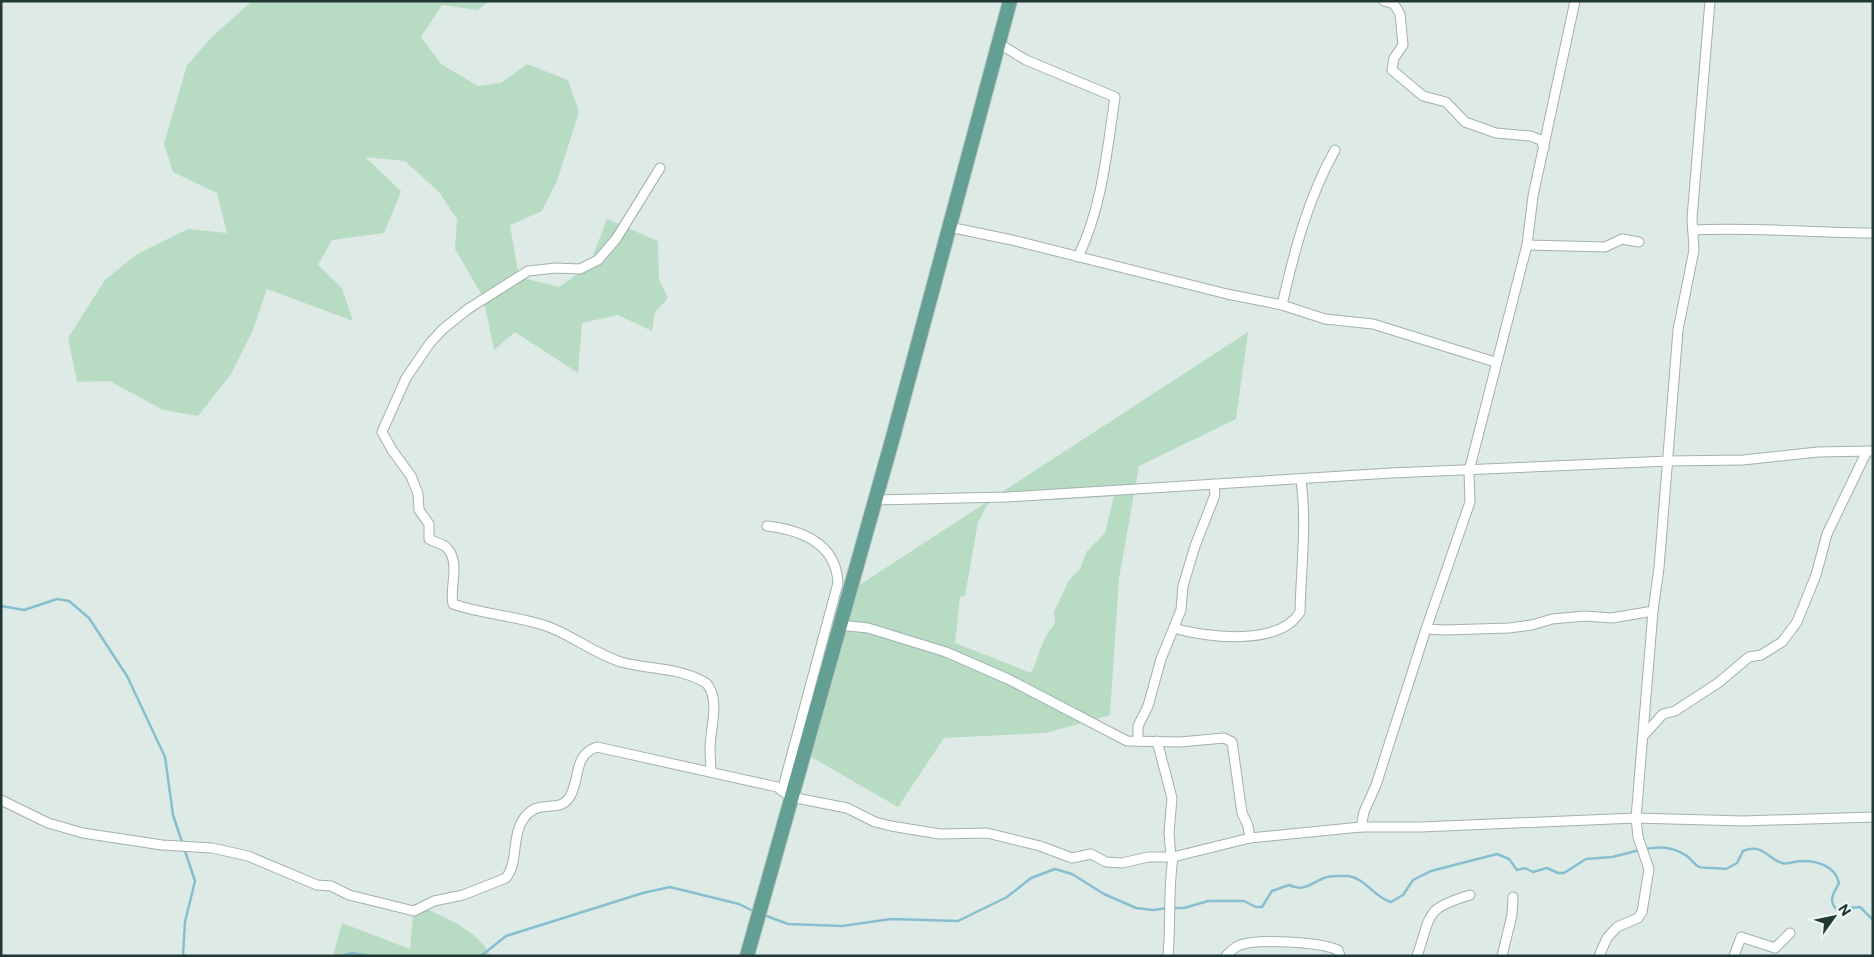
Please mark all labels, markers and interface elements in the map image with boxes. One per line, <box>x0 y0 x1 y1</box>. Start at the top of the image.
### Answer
north arrow <box>1809 892 1859 942</box>
text: N <box>1835 901 1855 919</box>

